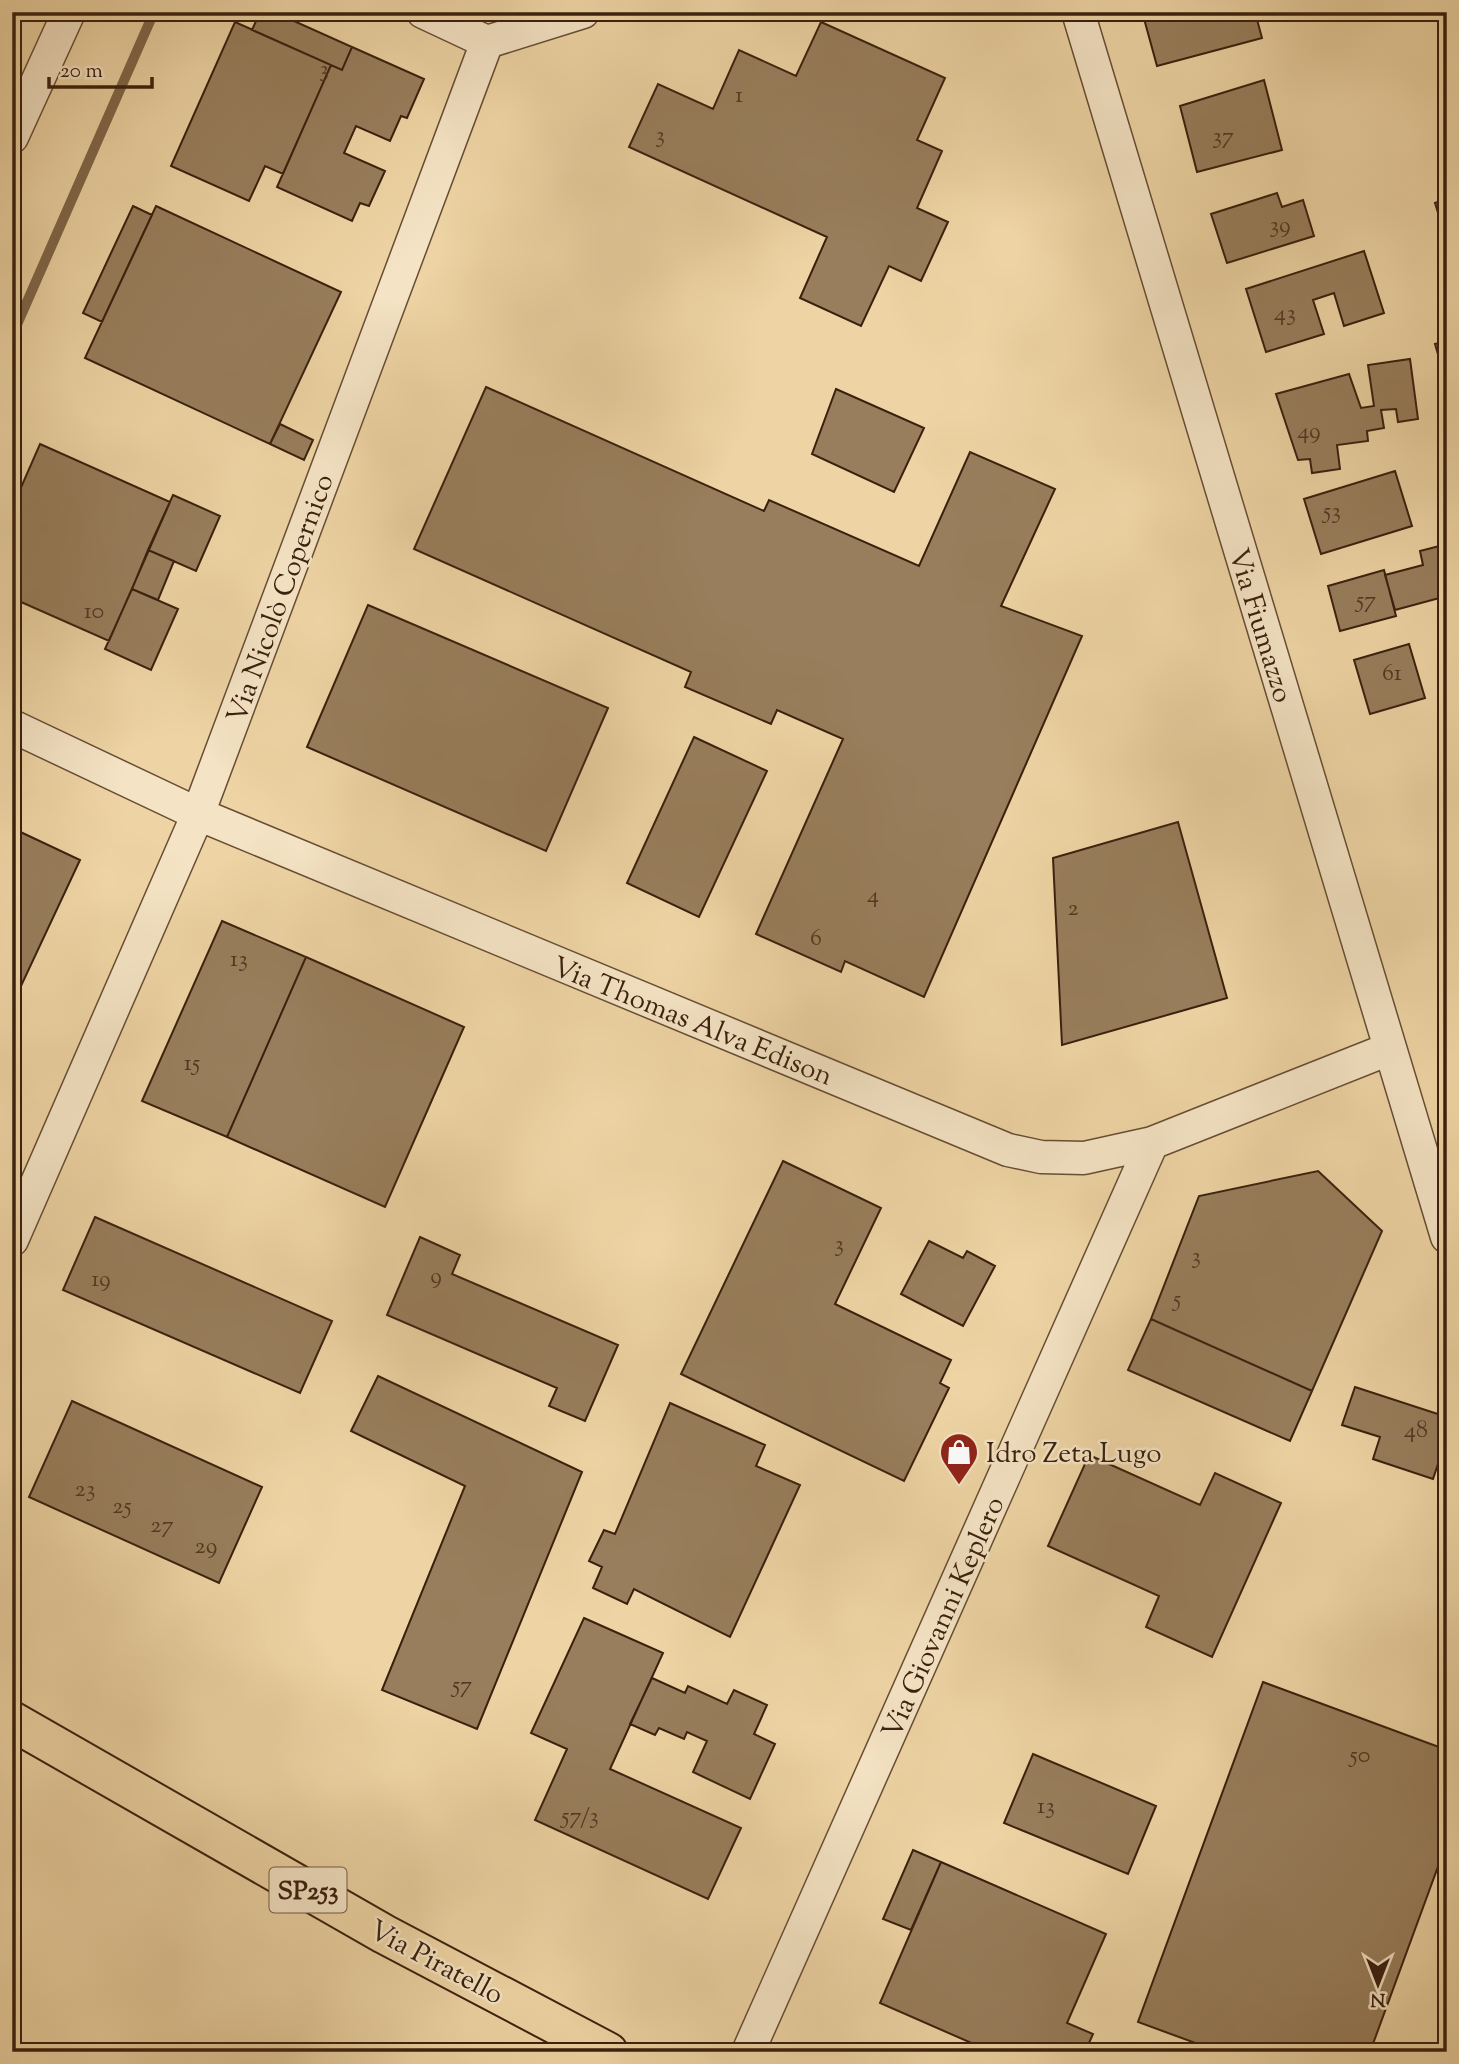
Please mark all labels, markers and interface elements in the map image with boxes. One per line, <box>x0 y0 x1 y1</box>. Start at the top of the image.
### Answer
scale bar <box>49 46 152 90</box>
house number: 3 <box>319 53 329 87</box>
text: 20 m <box>60 57 103 87</box>
house number: 1 <box>735 79 743 113</box>
house number: 3 <box>655 119 665 153</box>
house number: 37 <box>1212 120 1234 154</box>
house number: 39 <box>1269 209 1291 243</box>
house number: 43 <box>1274 297 1296 331</box>
house number: 49 <box>1297 415 1321 449</box>
street label: Via Nicolò Copernico <box>218 469 346 729</box>
house number: 53 <box>1321 495 1341 529</box>
street label: Via Fiumazzo <box>1217 544 1302 708</box>
house number: 57 <box>1354 584 1376 618</box>
house number: 10 <box>84 595 104 629</box>
house number: 61 <box>1382 657 1402 691</box>
house number: 4 <box>867 879 879 913</box>
house number: 2 <box>1067 892 1079 926</box>
house number: 6 <box>810 922 822 956</box>
house number: 13 <box>230 943 248 977</box>
street label: Via Thomas Alva Edison <box>546 948 838 1097</box>
house number: 15 <box>184 1047 200 1081</box>
house number: 3 <box>834 1228 844 1262</box>
house number: 3 <box>1191 1240 1201 1274</box>
house number: 9 <box>430 1260 442 1294</box>
house number: 19 <box>91 1263 111 1297</box>
house number: 5 <box>1171 1283 1181 1317</box>
house number: 48 <box>1404 1414 1428 1448</box>
shop icon: Idro Zeta Lugo <box>938 1431 980 1486</box>
place label: Idro Zeta Lugo <box>986 1435 1161 1475</box>
house number: 23 <box>75 1473 95 1507</box>
house number: 25 <box>112 1490 132 1524</box>
street label: Via Giovanni Keplero <box>873 1491 1016 1746</box>
house number: 27 <box>150 1509 174 1543</box>
house number: 29 <box>195 1530 217 1564</box>
house number: 57 <box>450 1669 472 1703</box>
house number: 50 <box>1348 1739 1370 1773</box>
house number: 13 <box>1037 1790 1055 1824</box>
house number: 57/3 <box>559 1800 599 1834</box>
road number: SP253 <box>270 1868 346 1912</box>
street label: Via Piratello <box>361 1911 510 2016</box>
north arrow <box>1344 1948 1414 2018</box>
text: N <box>1370 1985 1386 2012</box>

